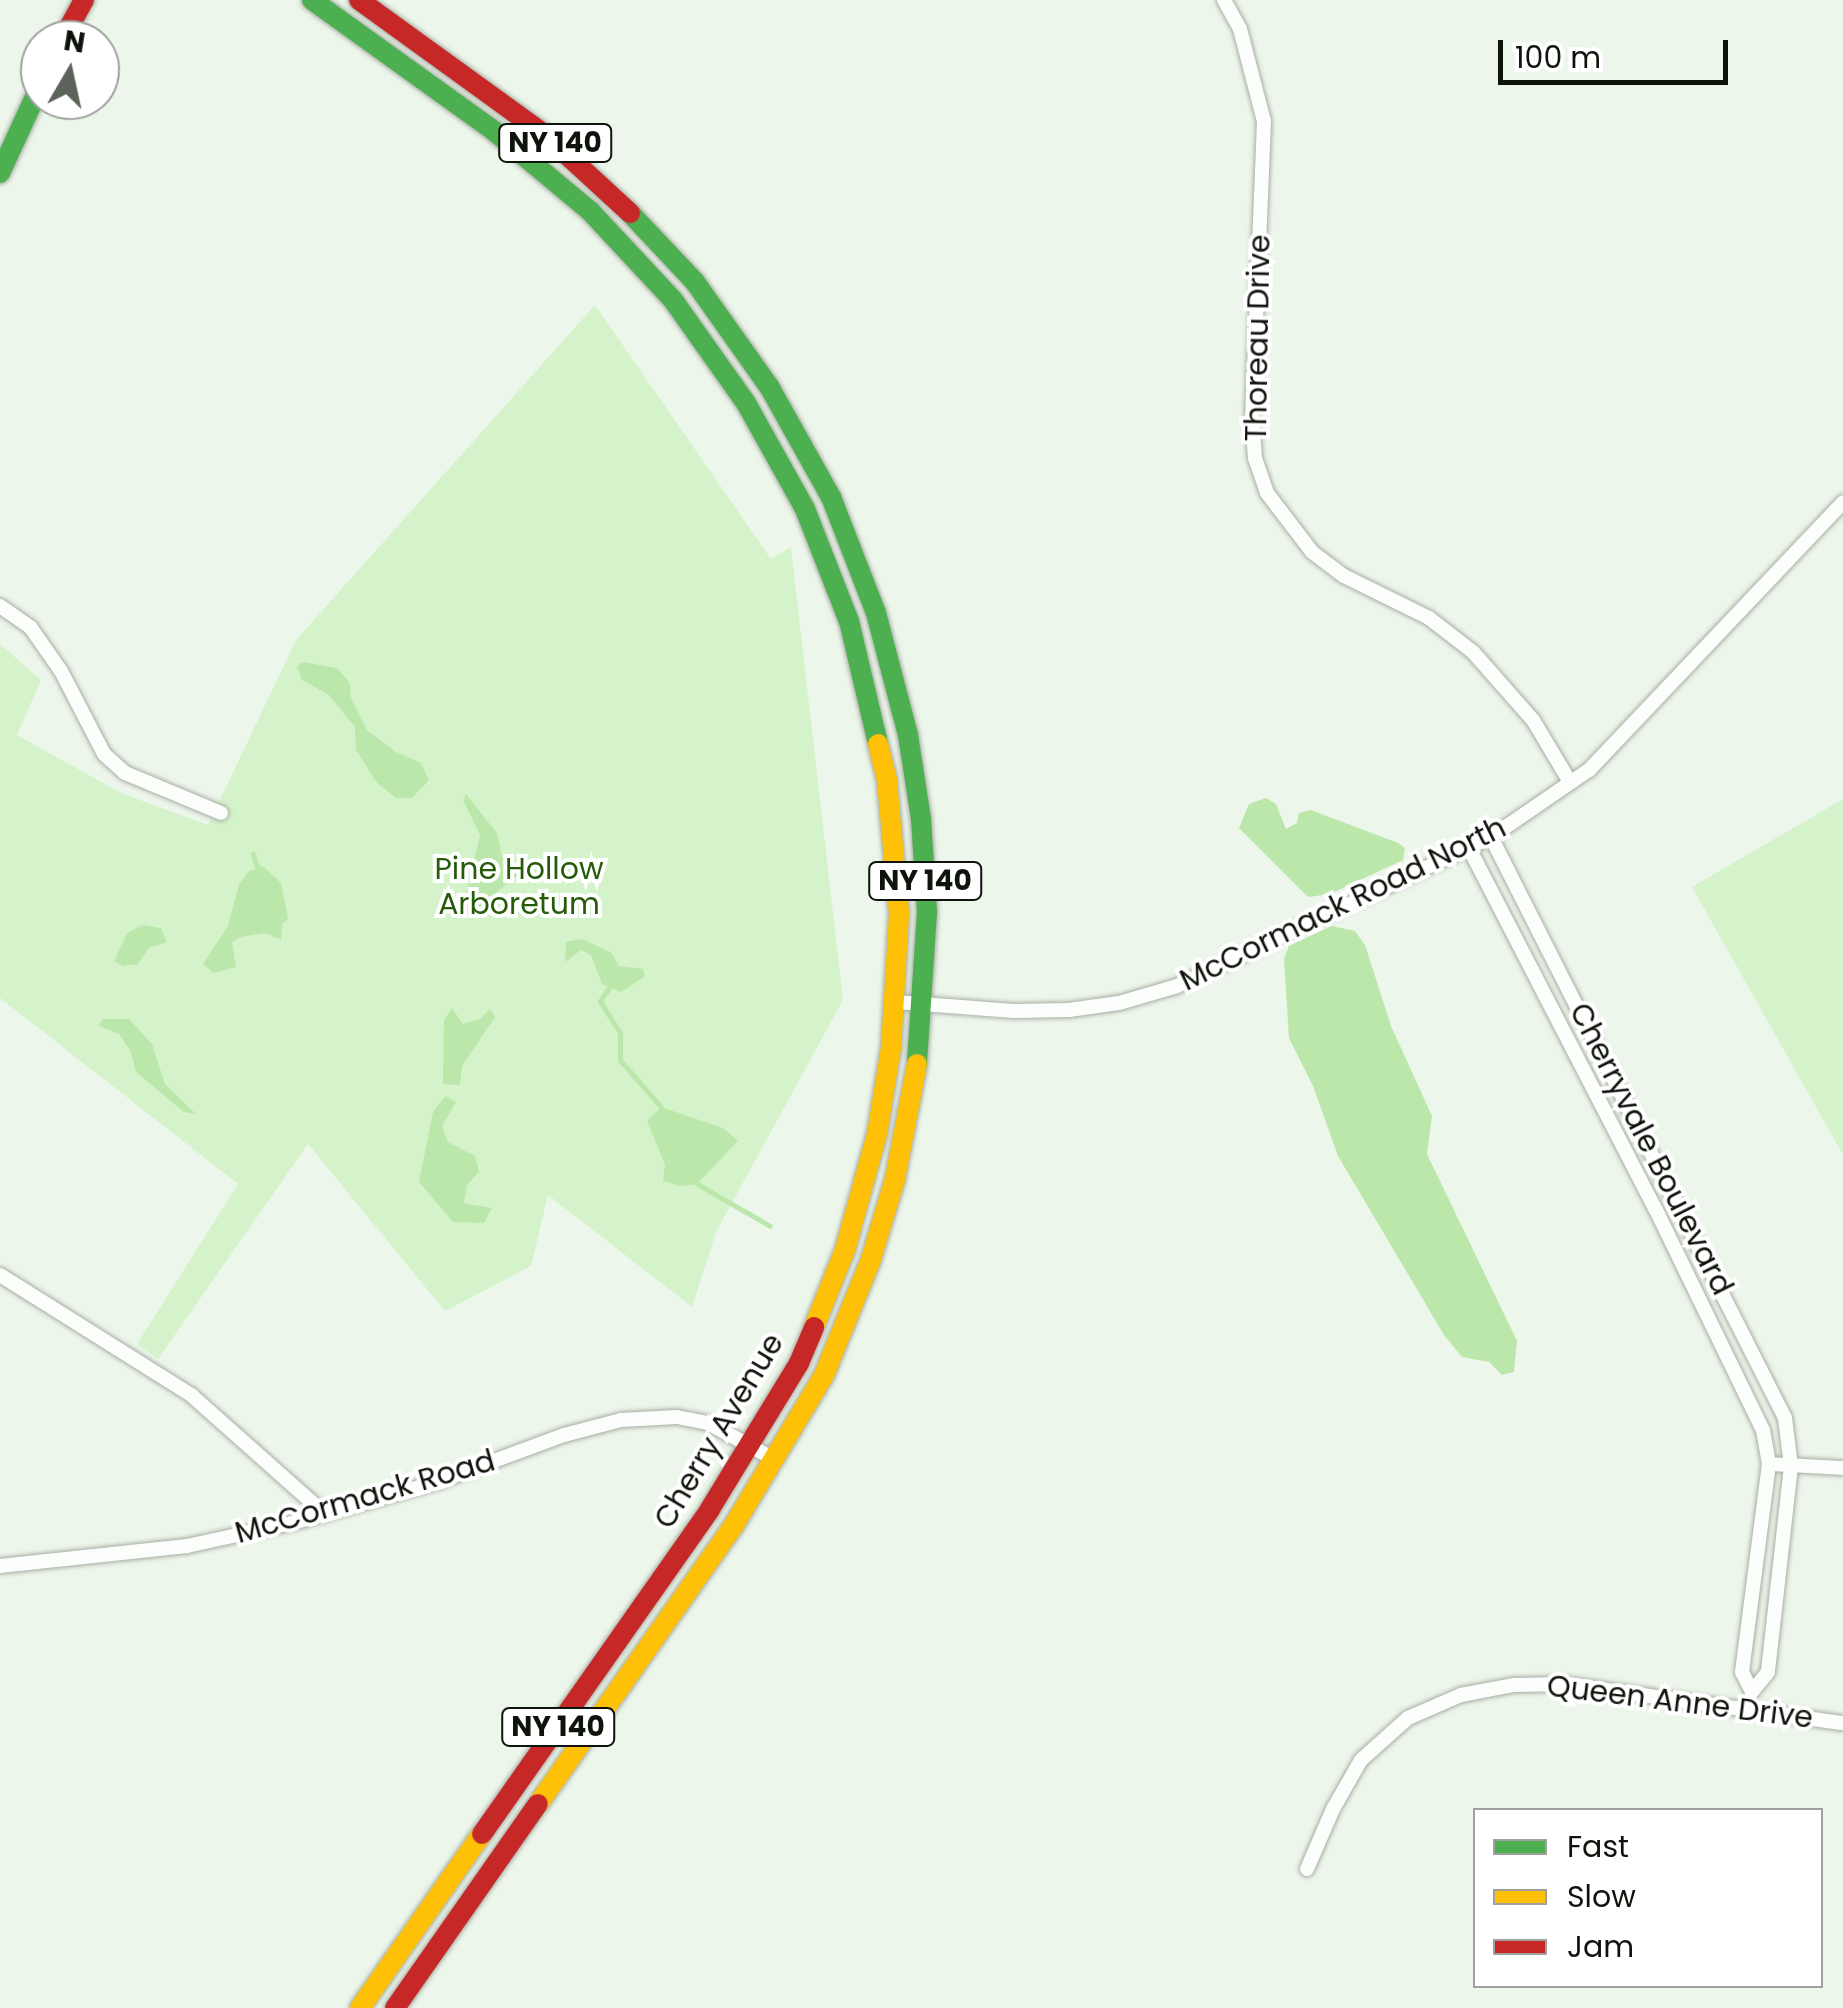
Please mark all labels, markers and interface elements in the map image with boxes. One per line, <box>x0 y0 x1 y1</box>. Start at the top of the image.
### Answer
north arrow <box>20 20 120 120</box>
scale bar <box>1503 20 1733 82</box>
text: N <box>61 21 88 63</box>
text: 100 m <box>1515 36 1601 79</box>
road number: NY 140 <box>498 120 612 166</box>
street label: Thoreau Drive <box>1238 234 1278 442</box>
street label: McCormack Road North <box>1174 809 1512 999</box>
park label: Pine Hollow Arboretum <box>434 851 604 922</box>
road number: NY 140 <box>868 858 982 904</box>
street label: Cherryvale Boulevard <box>1562 997 1740 1301</box>
street label: Cherry Avenue <box>647 1327 791 1535</box>
street label: McCormack Road <box>231 1443 499 1551</box>
street label: Queen Anne Drive <box>1545 1668 1815 1736</box>
road number: NY 140 <box>500 1704 616 1750</box>
legend <box>1473 1808 1823 1988</box>
text: Fast <box>1567 1825 1629 1868</box>
text: Slow <box>1567 1875 1636 1918</box>
text: Jam <box>1567 1925 1634 1968</box>

